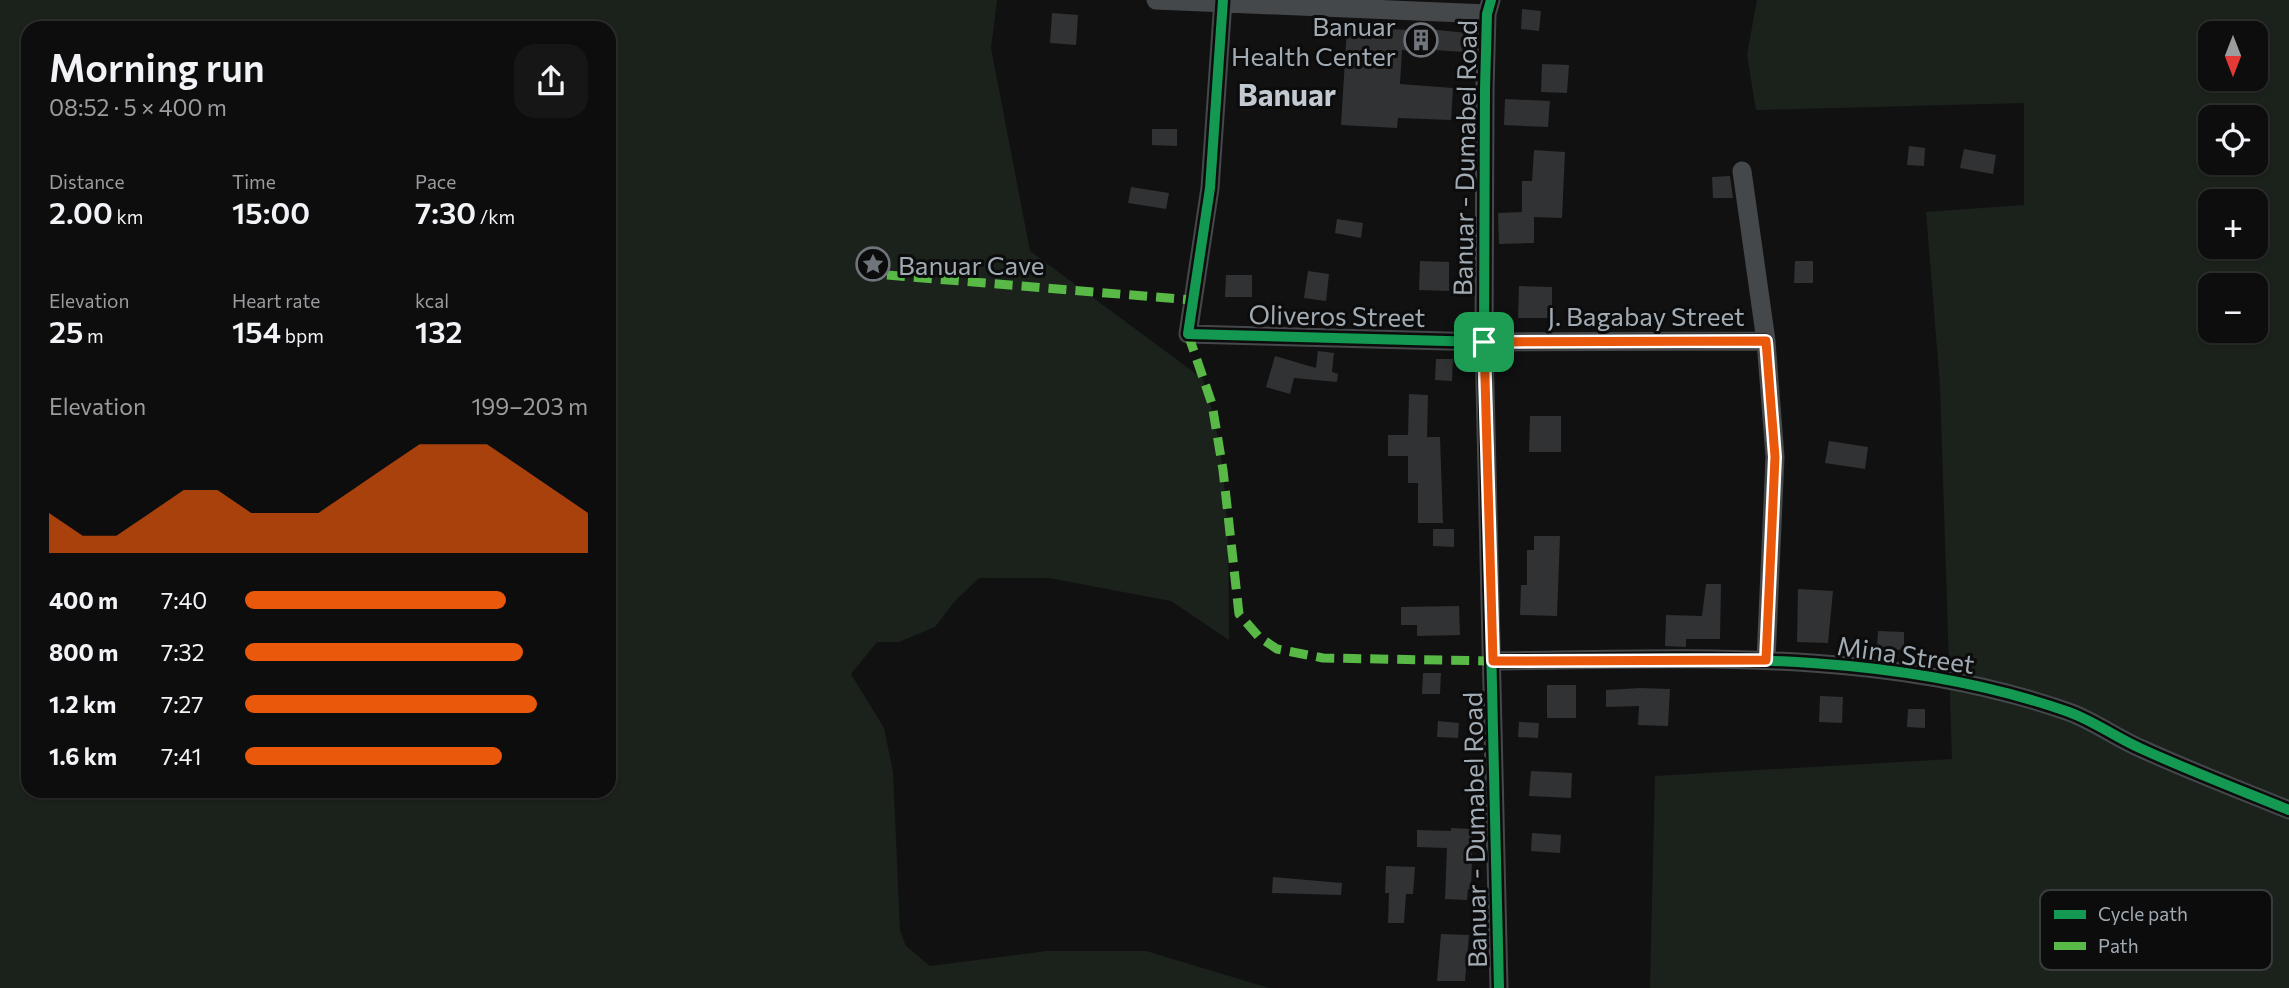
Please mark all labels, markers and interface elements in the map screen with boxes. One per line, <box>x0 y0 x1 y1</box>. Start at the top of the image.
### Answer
place label: Banuar Health Center <box>1231 10 1396 71</box>
street label: Banuar - Dumabel Road <box>1446 20 1482 296</box>
building icon: Banuar Health Center <box>1402 21 1440 59</box>
north arrow <box>2198 21 2268 91</box>
map controls <box>2198 21 2268 343</box>
text: Morning run <box>49 43 265 90</box>
button: share <box>514 44 588 118</box>
district label: Banuar <box>1238 75 1336 112</box>
text: 08:52 · 5 × 400 m <box>49 93 227 121</box>
button: locate <box>2198 105 2268 175</box>
text: Distance <box>49 170 125 193</box>
text: Time <box>232 170 276 193</box>
text: Pace <box>415 170 456 193</box>
button: + <box>2198 189 2268 259</box>
text: 2.00 <box>49 193 113 230</box>
text: 15:00 <box>232 193 310 230</box>
text: 7:30 <box>415 193 476 230</box>
text: km <box>113 205 143 228</box>
text: /km <box>476 205 515 228</box>
place icon: Banuar Cave <box>854 245 892 283</box>
place label: Banuar Cave <box>898 249 1044 280</box>
button: − <box>2198 273 2268 343</box>
text: Elevation <box>49 289 129 312</box>
text: Heart rate <box>232 289 320 312</box>
text: kcal <box>415 289 449 312</box>
street label: Oliveros Street <box>1248 298 1426 332</box>
street label: J. Bagabay Street <box>1547 300 1745 331</box>
text: 25 <box>49 312 83 349</box>
text: 154 <box>232 312 281 349</box>
text: 132 <box>415 312 462 349</box>
pin <box>1454 312 1514 372</box>
icon: arrive <box>1465 323 1503 361</box>
text: m <box>83 324 104 347</box>
text: bpm <box>281 324 324 347</box>
text: Elevation <box>49 392 146 420</box>
text: 199–203 m <box>471 392 588 420</box>
text: 400 m <box>49 586 118 614</box>
text: 7:40 <box>161 586 207 614</box>
street label: Mina Street <box>1835 629 1977 679</box>
text: 800 m <box>49 638 118 666</box>
text: 7:32 <box>161 638 204 666</box>
text: 1.2 km <box>49 690 116 718</box>
text: 7:27 <box>161 690 203 718</box>
street label: Banuar - Dumabel Road <box>1456 692 1492 968</box>
text: 1.6 km <box>49 742 117 770</box>
text: 7:41 <box>161 742 202 770</box>
legend <box>2040 890 2272 970</box>
text: Cycle path <box>2098 902 2188 925</box>
text: Path <box>2098 934 2139 957</box>

